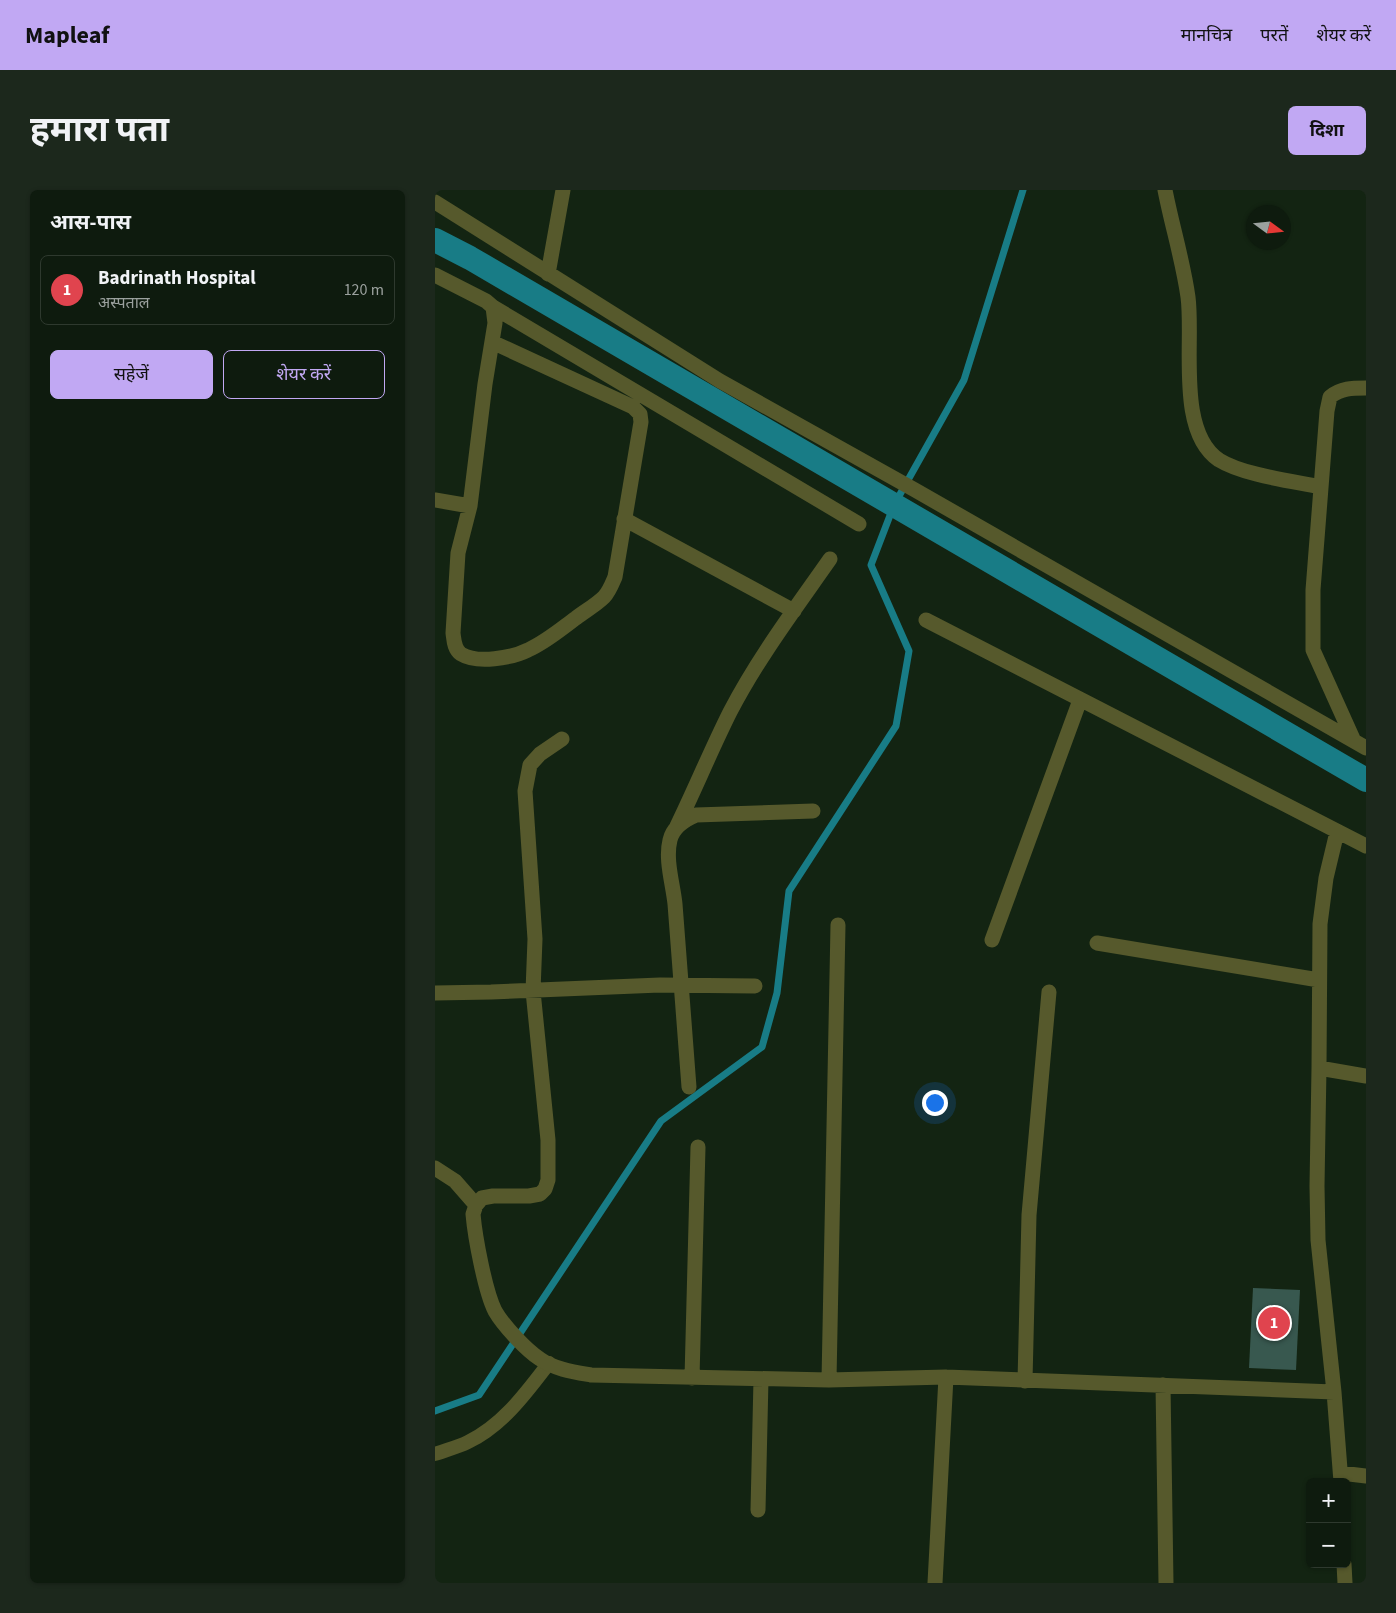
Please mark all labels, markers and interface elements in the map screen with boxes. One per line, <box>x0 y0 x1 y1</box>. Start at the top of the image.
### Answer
text: Mapleaf <box>25 18 110 53</box>
text: मानचित्र <box>1181 23 1232 48</box>
text: परतें <box>1260 23 1288 48</box>
text: शेयर करें <box>1316 23 1371 48</box>
text: हमारा पता <box>30 105 169 155</box>
button: दिशा <box>1288 106 1366 155</box>
north arrow <box>1246 205 1291 250</box>
text: आस-पास <box>50 207 131 237</box>
text: Badrinath Hospital <box>98 265 256 292</box>
text: 1 <box>63 279 71 301</box>
text: 120 m <box>344 279 384 301</box>
text: अस्पताल <box>98 292 150 314</box>
button: सहेजें <box>50 350 213 399</box>
button: शेयर करें <box>223 350 385 399</box>
your location <box>922 1090 948 1116</box>
pin: 1 <box>1258 1304 1290 1342</box>
map controls <box>1306 1478 1351 1568</box>
button: + <box>1306 1478 1351 1523</box>
button: − <box>1306 1523 1351 1568</box>

